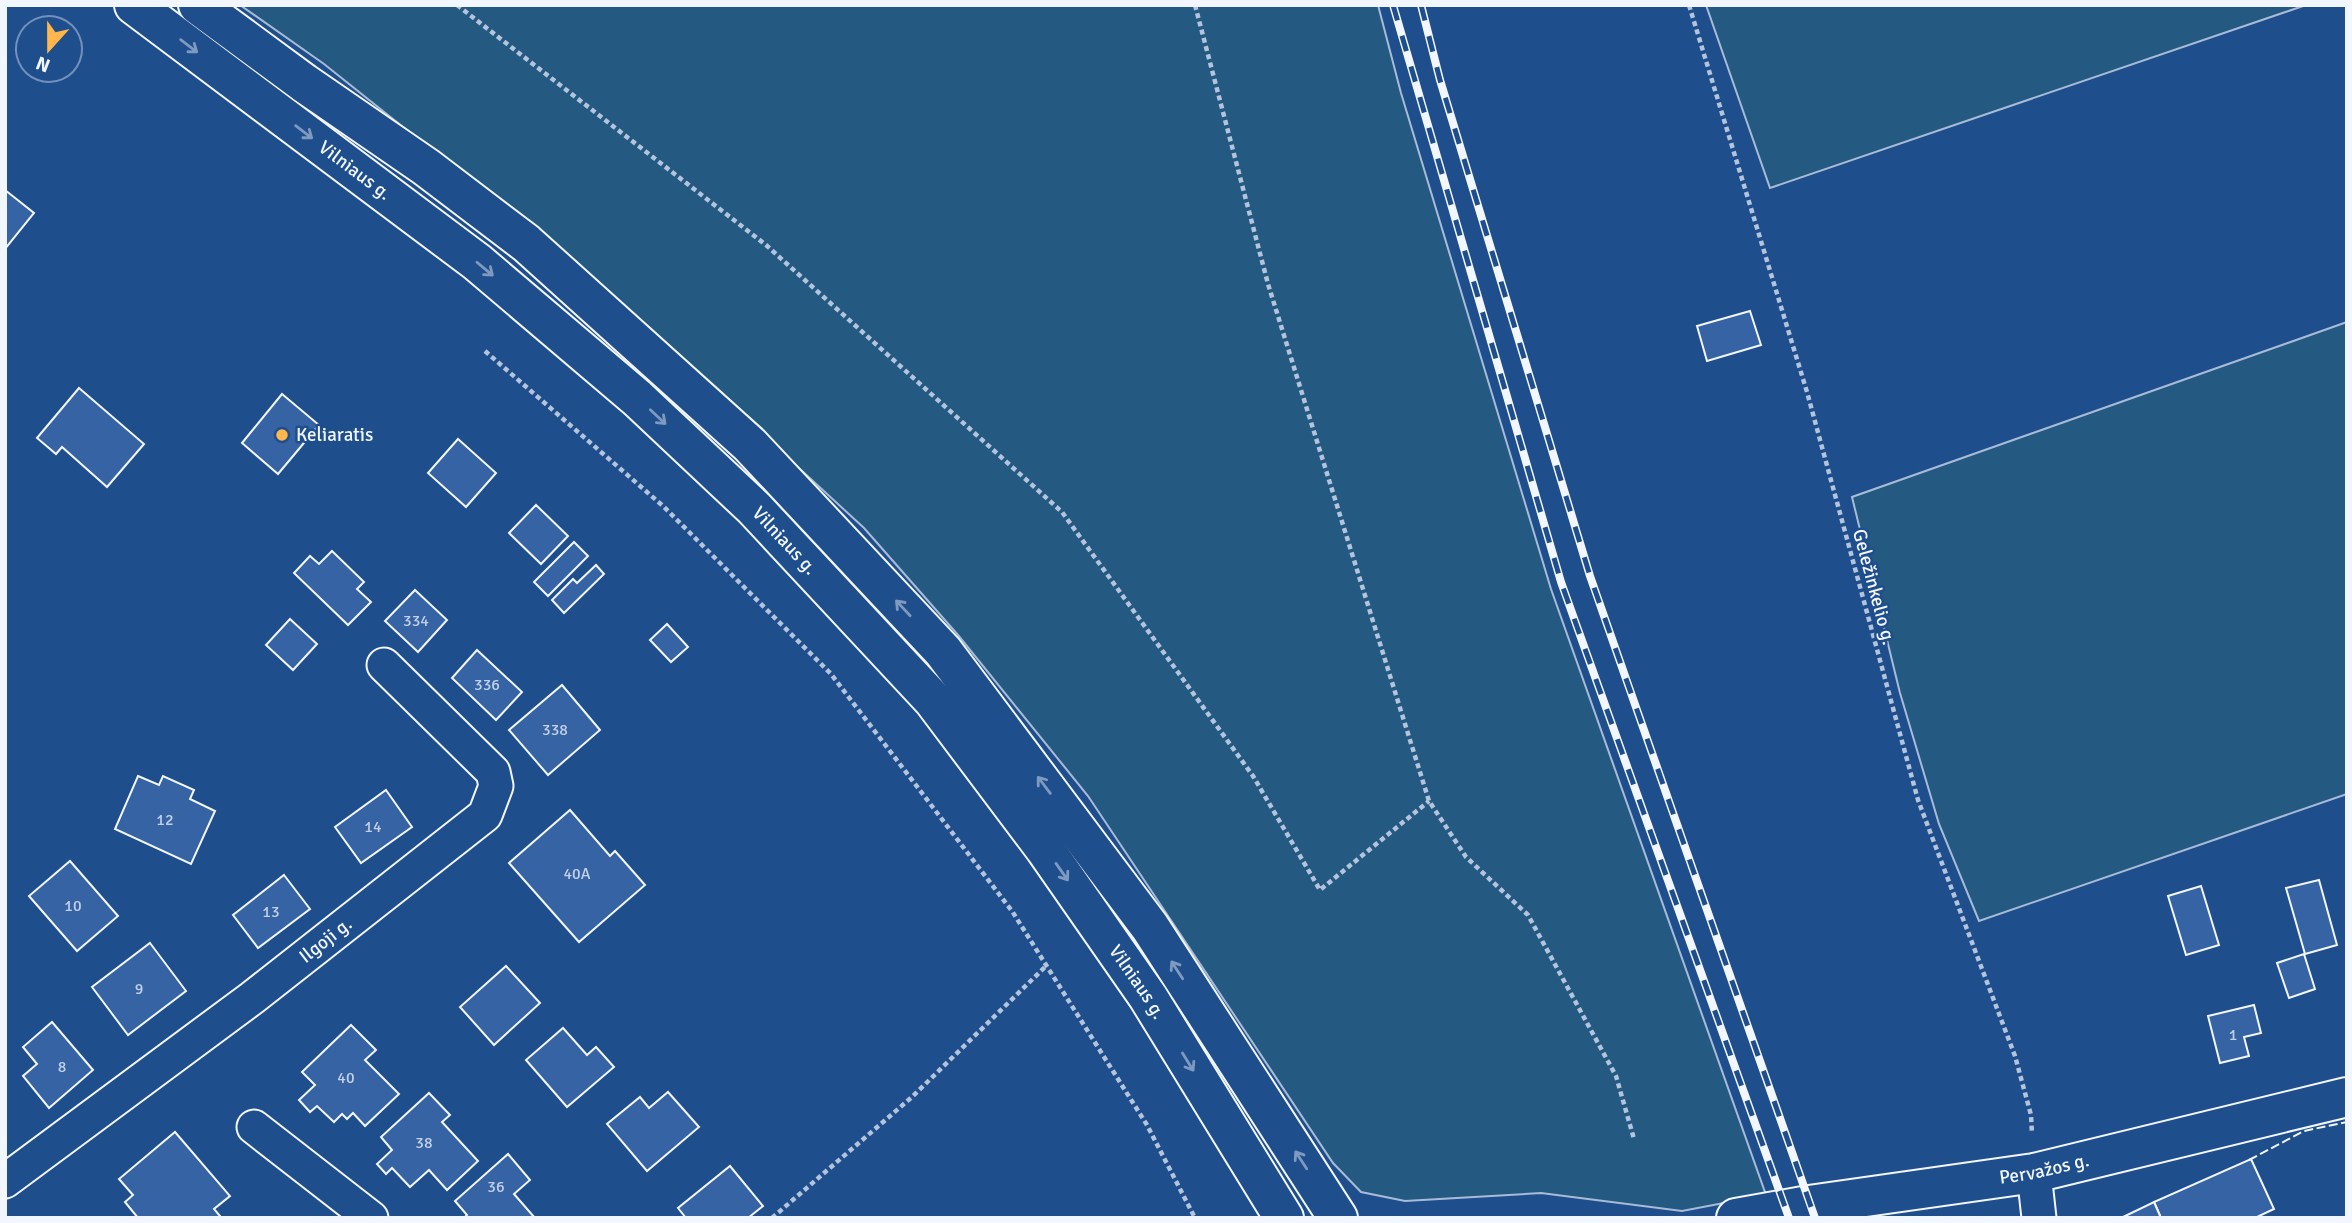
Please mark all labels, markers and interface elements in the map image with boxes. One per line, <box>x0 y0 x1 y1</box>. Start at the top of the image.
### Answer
north arrow <box>14 14 84 84</box>
one-way arrow <box>179 39 198 53</box>
text: N <box>33 50 54 78</box>
one-way arrow <box>294 124 313 139</box>
street label: Vilniaus g. <box>314 135 396 206</box>
one-way arrow <box>476 261 494 277</box>
one-way arrow <box>649 409 666 426</box>
place label: Keliaratis <box>296 423 373 447</box>
marker: Keliaratis <box>274 427 290 443</box>
street label: Vilniaus g. <box>747 502 822 580</box>
street label: Geležinkelio g. <box>1847 526 1901 648</box>
one-way arrow <box>894 599 911 616</box>
house number: 334 <box>403 611 429 631</box>
house number: 336 <box>474 675 500 695</box>
house number: 338 <box>542 720 568 740</box>
one-way arrow <box>1036 777 1051 795</box>
house number: 12 <box>156 810 174 830</box>
house number: 14 <box>364 817 382 837</box>
one-way arrow <box>1055 862 1069 882</box>
house number: 40A <box>563 864 591 884</box>
house number: 10 <box>64 896 82 916</box>
house number: 13 <box>262 902 280 922</box>
street label: Ilgoji g. <box>294 912 357 968</box>
street label: Vilniaus g. <box>1103 940 1171 1024</box>
one-way arrow <box>1170 960 1184 980</box>
house number: 9 <box>135 979 143 999</box>
house number: 1 <box>2229 1025 2237 1045</box>
one-way arrow <box>1180 1052 1195 1071</box>
house number: 8 <box>58 1057 66 1077</box>
house number: 40 <box>337 1068 355 1088</box>
house number: 38 <box>415 1133 433 1153</box>
street label: Pervažos g. <box>1998 1148 2091 1190</box>
one-way arrow <box>1294 1151 1308 1171</box>
house number: 36 <box>487 1177 505 1197</box>

